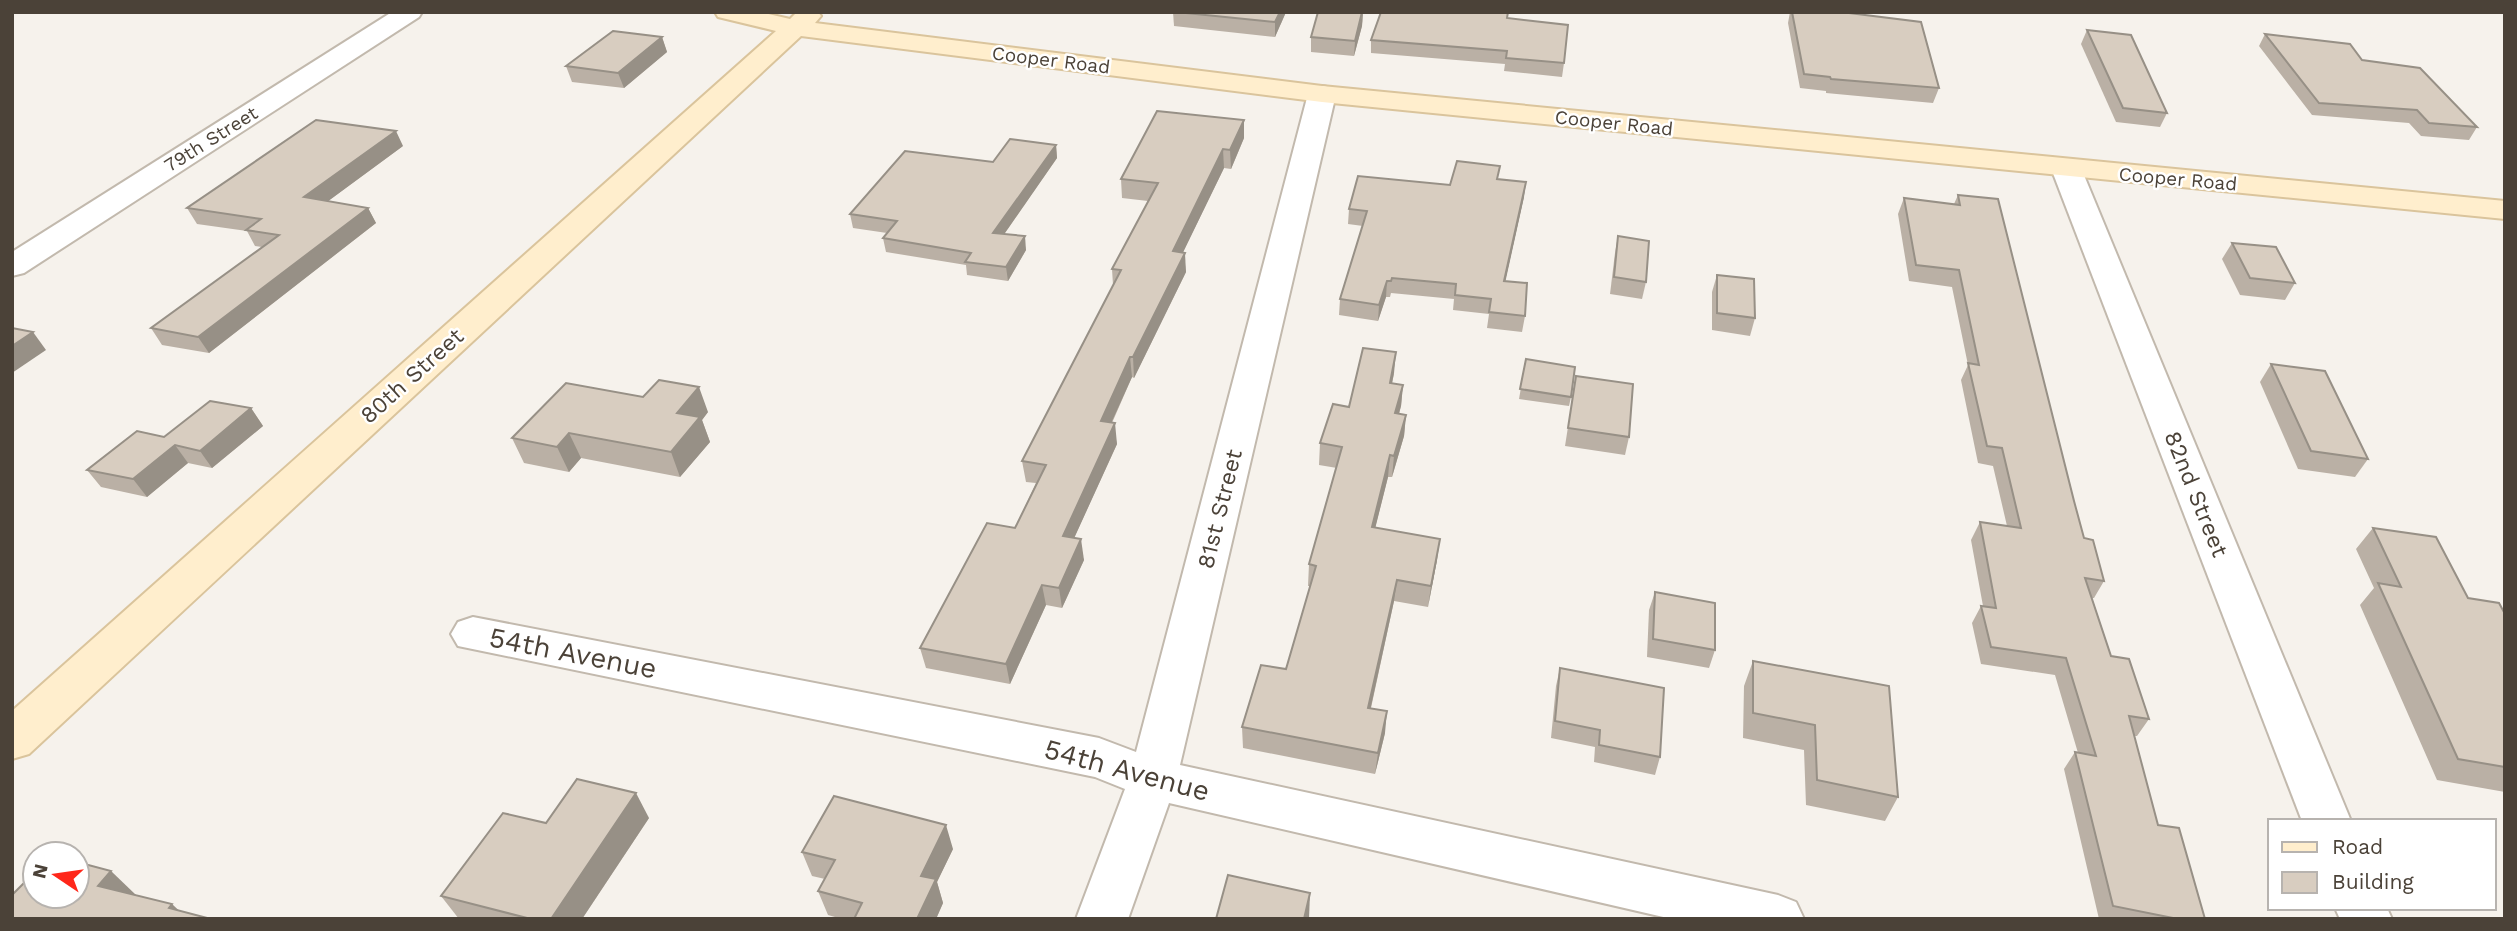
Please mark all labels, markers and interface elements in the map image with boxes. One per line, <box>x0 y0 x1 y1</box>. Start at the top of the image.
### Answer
street label: Cooper Road <box>991 41 1111 79</box>
street label: 79th Street <box>160 101 262 177</box>
street label: Cooper Road <box>1554 105 1674 141</box>
street label: Cooper Road <box>2118 162 2238 196</box>
street label: 80th Street <box>355 322 469 429</box>
street label: 82nd Street <box>2159 427 2234 561</box>
street label: 81st Street <box>1192 446 1248 571</box>
street label: 54th Avenue <box>486 621 660 685</box>
street label: 54th Avenue <box>1041 732 1213 808</box>
legend <box>2268 819 2496 910</box>
text: Road <box>2332 834 2383 859</box>
north arrow <box>21 840 91 910</box>
text: N <box>27 862 53 881</box>
text: Building <box>2332 869 2414 894</box>

